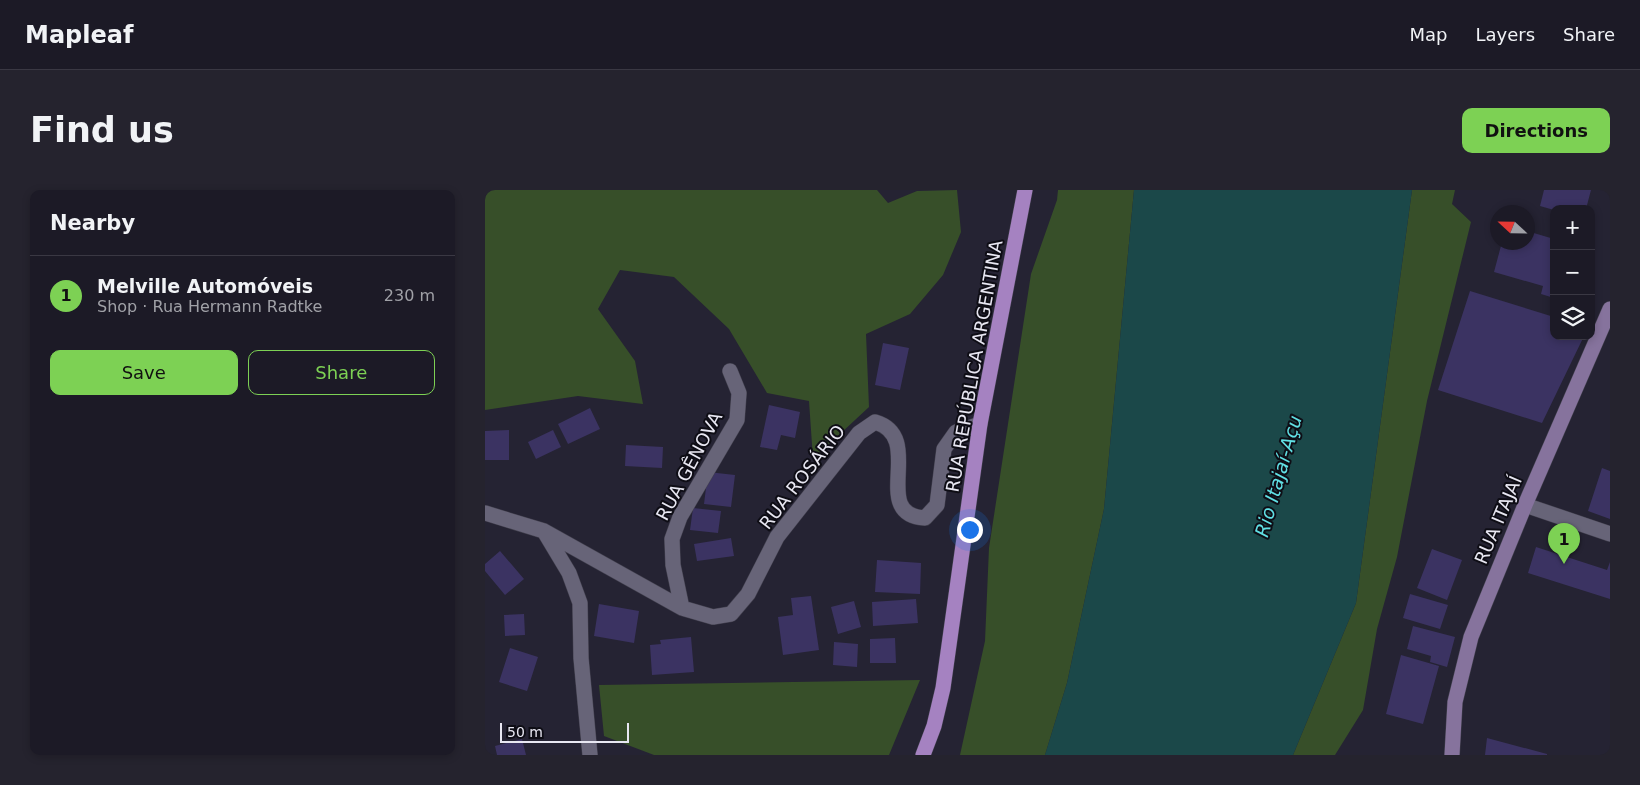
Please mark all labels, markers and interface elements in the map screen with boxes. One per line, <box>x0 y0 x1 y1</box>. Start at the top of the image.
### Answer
text: Mapleaf <box>25 21 133 49</box>
text: Map <box>1409 24 1447 45</box>
text: Layers <box>1475 24 1535 45</box>
text: Share <box>1563 24 1615 45</box>
button: Directions <box>1462 108 1610 153</box>
text: Find us <box>30 110 174 150</box>
north arrow <box>1490 205 1535 250</box>
map controls <box>1550 205 1595 340</box>
button: + <box>1550 205 1595 250</box>
text: Nearby <box>50 211 135 235</box>
street label: RUA REPÚBLICA ARGENTINA <box>941 238 1007 494</box>
button: − <box>1550 250 1595 295</box>
text: Melville Automóveis <box>97 275 313 297</box>
text: 1 <box>60 286 72 305</box>
text: 230 m <box>384 286 435 305</box>
button: layers <box>1550 295 1595 340</box>
text: Shop · Rua Hermann Radtke <box>97 297 322 316</box>
button: Save <box>50 350 238 395</box>
button: Share <box>248 350 435 395</box>
street label: RUA GÊNOVA <box>652 408 727 524</box>
water label: Rio Itajaí-Açu <box>1250 413 1306 539</box>
street label: RUA ROSÁRIO <box>755 421 849 533</box>
street label: RUA ITAJAÍ <box>1470 473 1526 567</box>
your location <box>957 517 983 543</box>
pin: 1 <box>1548 523 1580 564</box>
scale bar <box>500 720 629 743</box>
text: 50 m <box>507 724 543 740</box>

